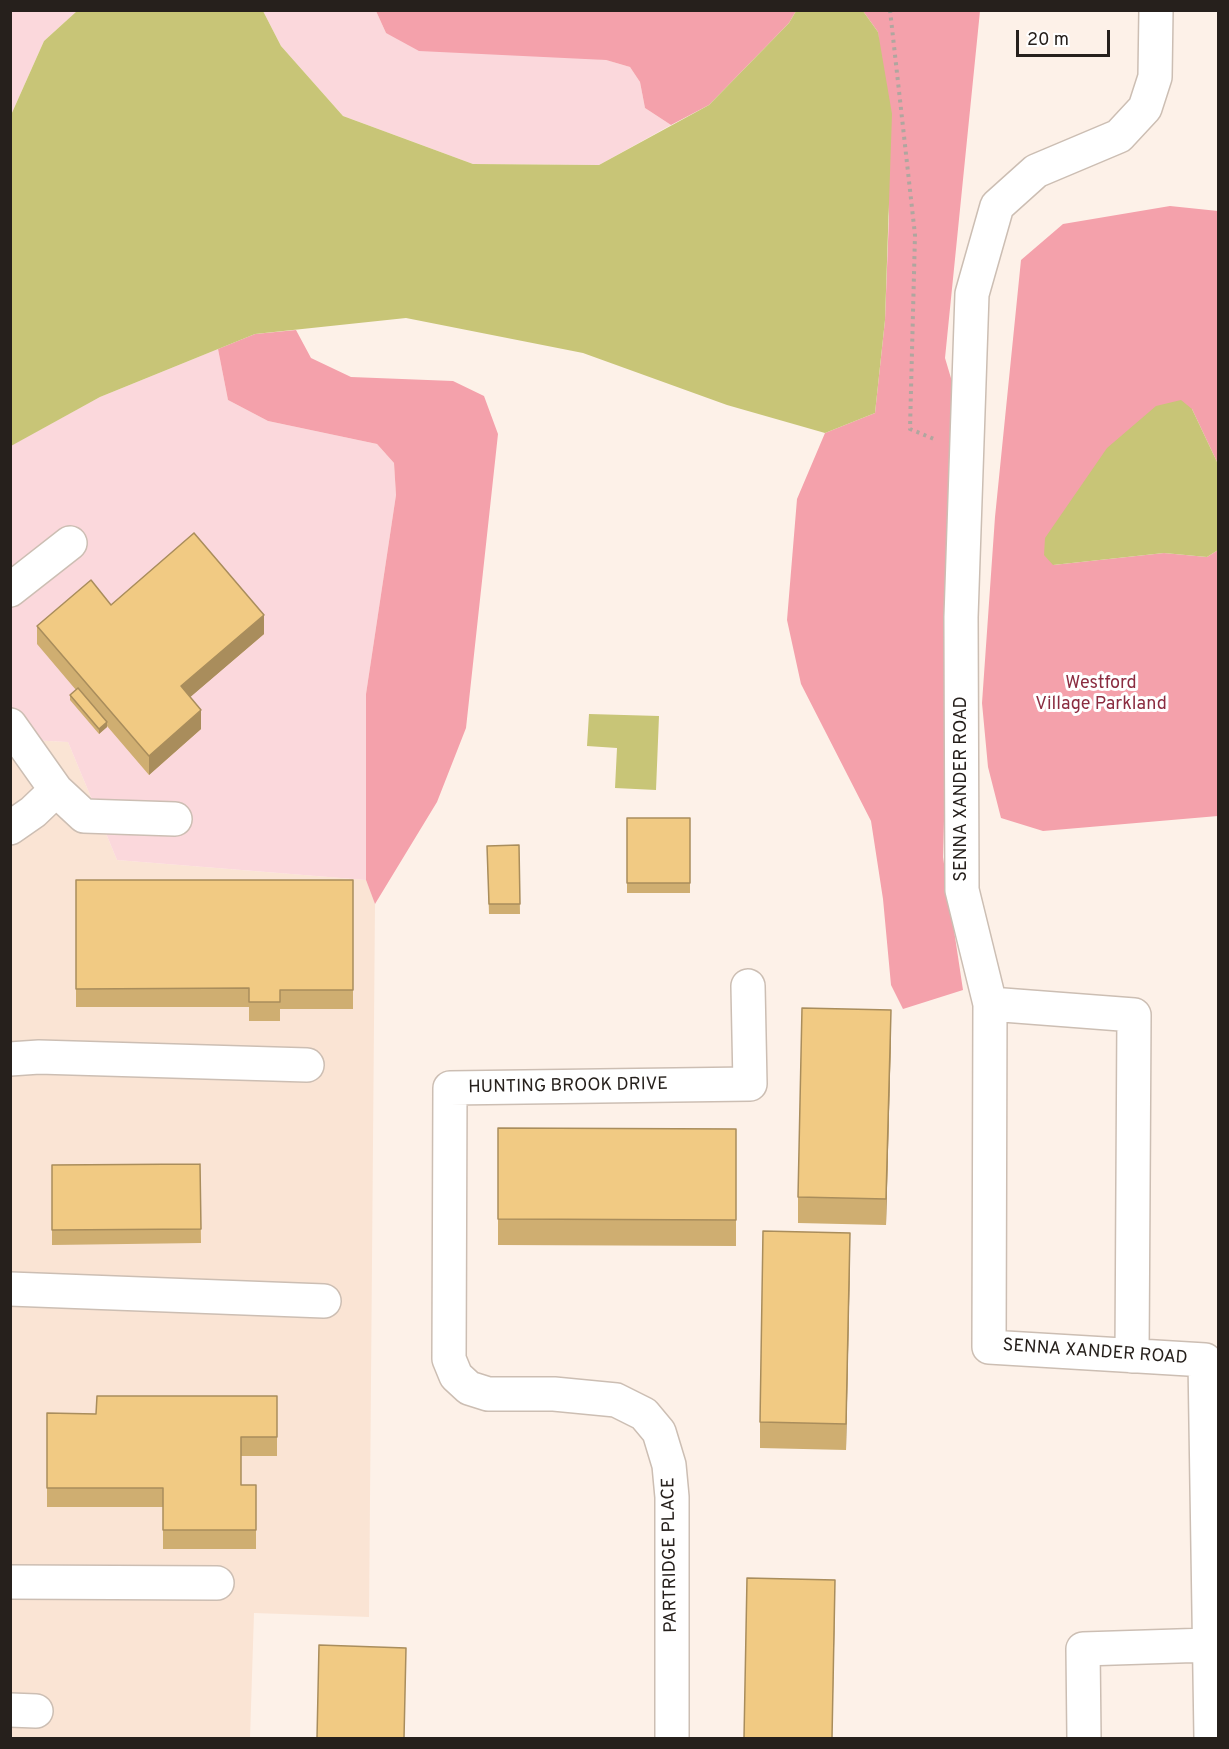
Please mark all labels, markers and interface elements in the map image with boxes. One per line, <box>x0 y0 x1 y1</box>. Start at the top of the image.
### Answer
scale bar <box>1019 18 1114 56</box>
text: 20 m <box>1027 29 1069 52</box>
park label: Westford Village Parkland <box>1035 673 1167 716</box>
street label: SENNA XANDER ROAD <box>951 696 973 882</box>
street label: HUNTING BROOK DRIVE <box>468 1074 668 1100</box>
street label: SENNA XANDER ROAD <box>1002 1336 1188 1370</box>
street label: PARTRIDGE PLACE <box>659 1477 683 1633</box>

